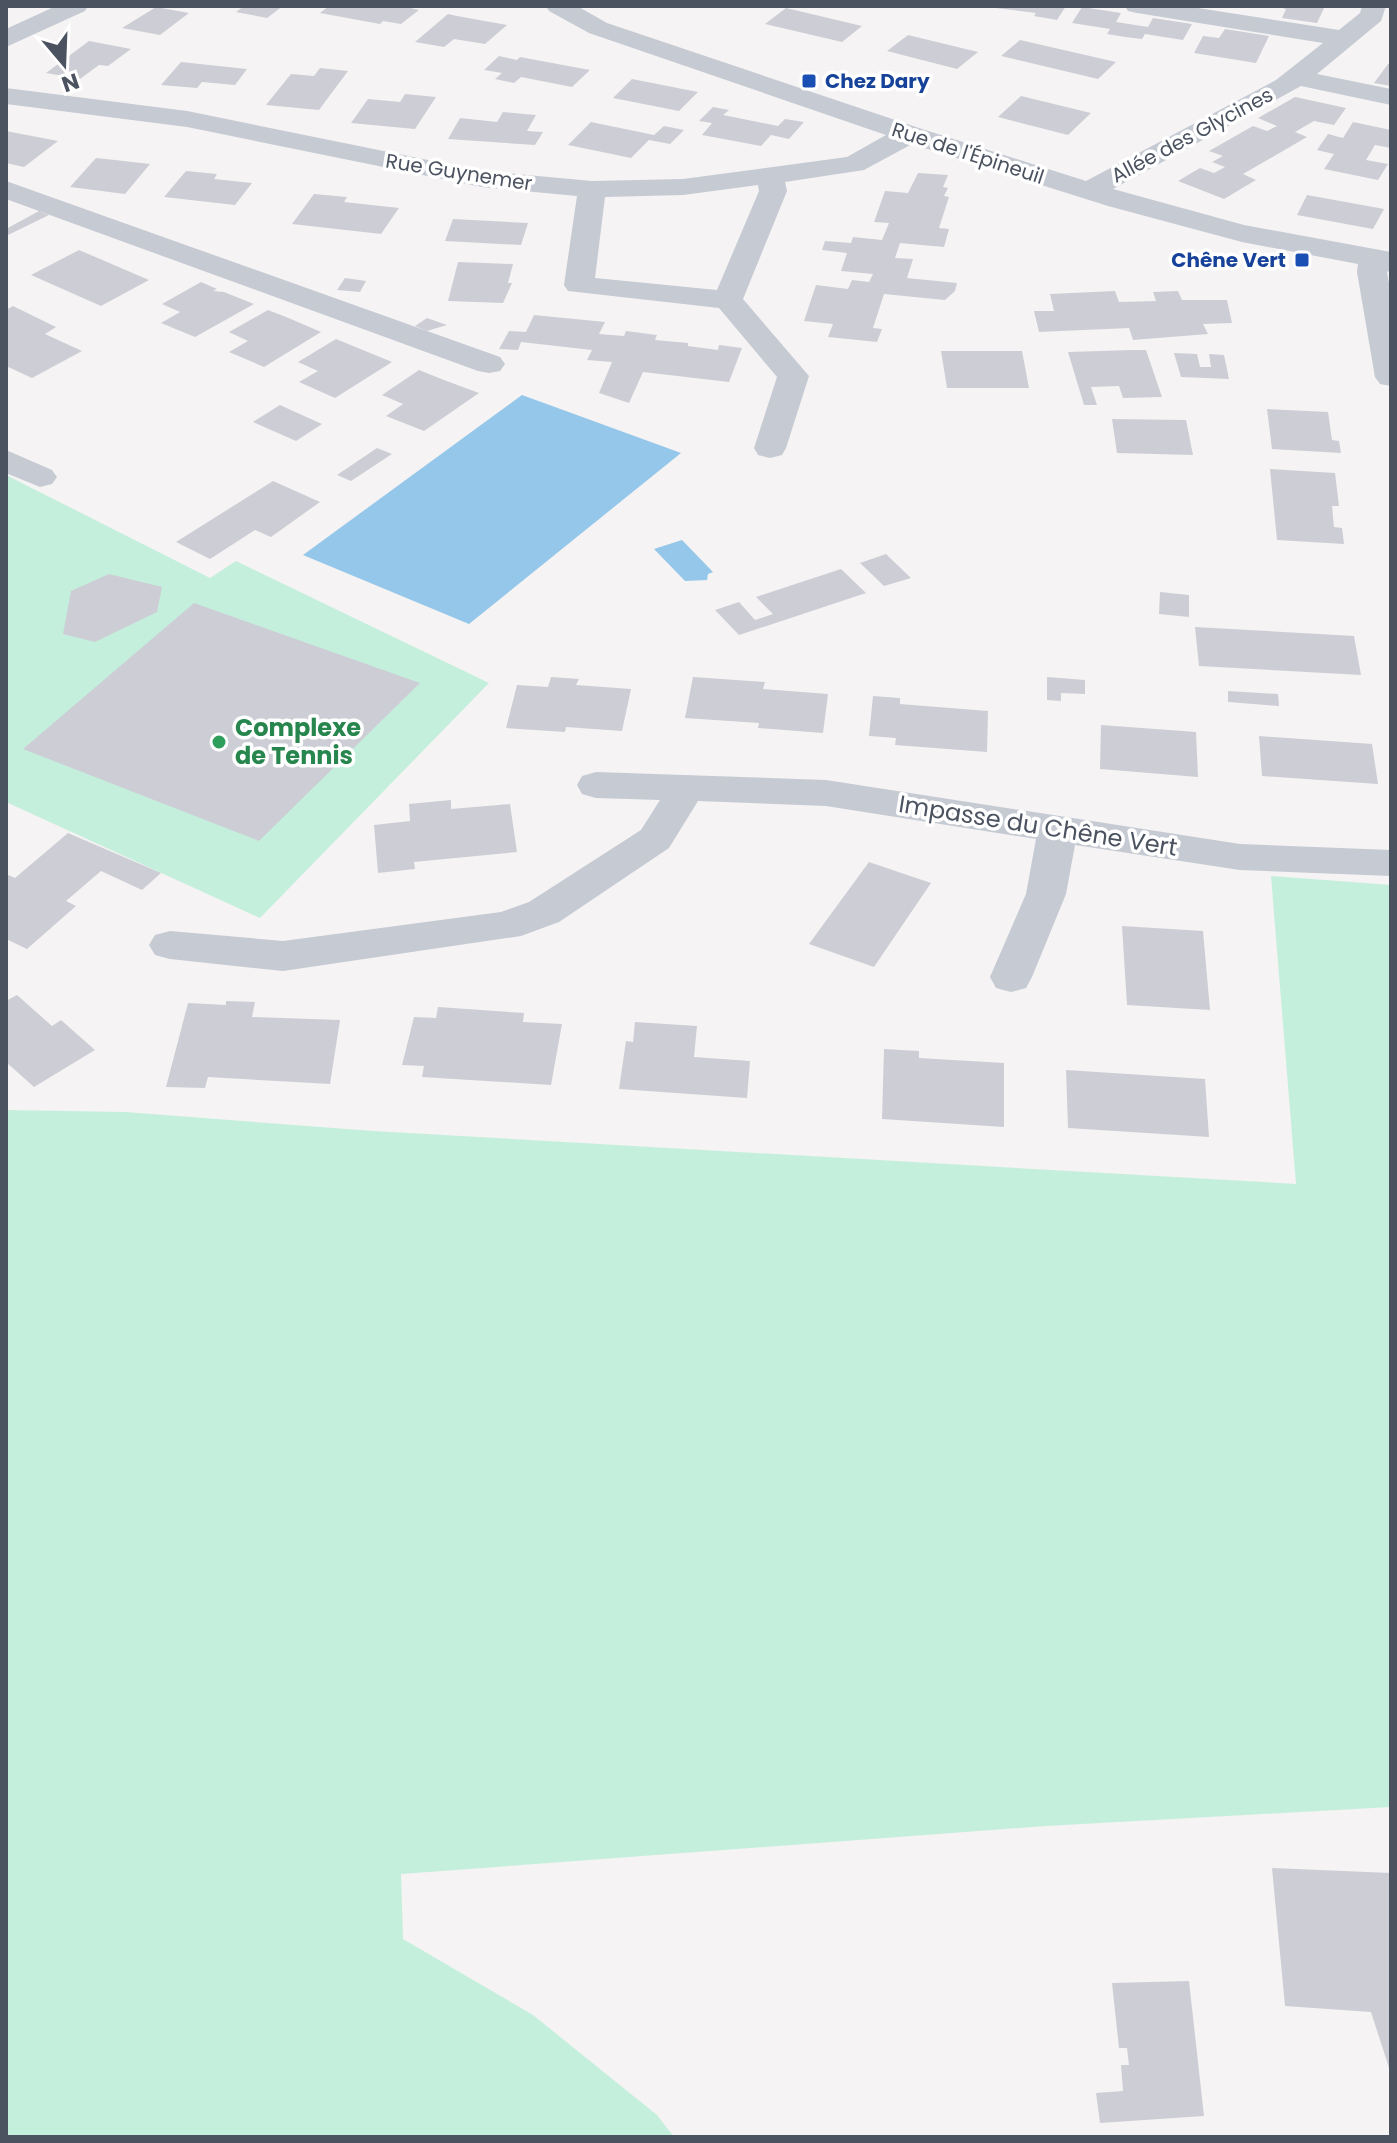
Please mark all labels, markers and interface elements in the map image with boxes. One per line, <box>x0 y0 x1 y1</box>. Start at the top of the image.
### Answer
north arrow <box>24 24 104 104</box>
text: N <box>57 65 83 100</box>
place label: Chez Dary <box>825 67 930 95</box>
marker: Chez Dary <box>800 72 818 90</box>
street label: Allée des Glycines <box>1106 80 1278 190</box>
street label: Rue de l'Épineuil <box>888 115 1048 191</box>
street label: Rue Guynemer <box>384 147 534 197</box>
place label: Chêne Vert <box>1171 246 1286 274</box>
marker: Chêne Vert <box>1293 251 1311 269</box>
place label: Complexe de Tennis <box>235 711 361 772</box>
marker: Complexe de Tennis <box>210 733 228 751</box>
street label: Impasse du Chêne Vert <box>896 787 1180 864</box>

